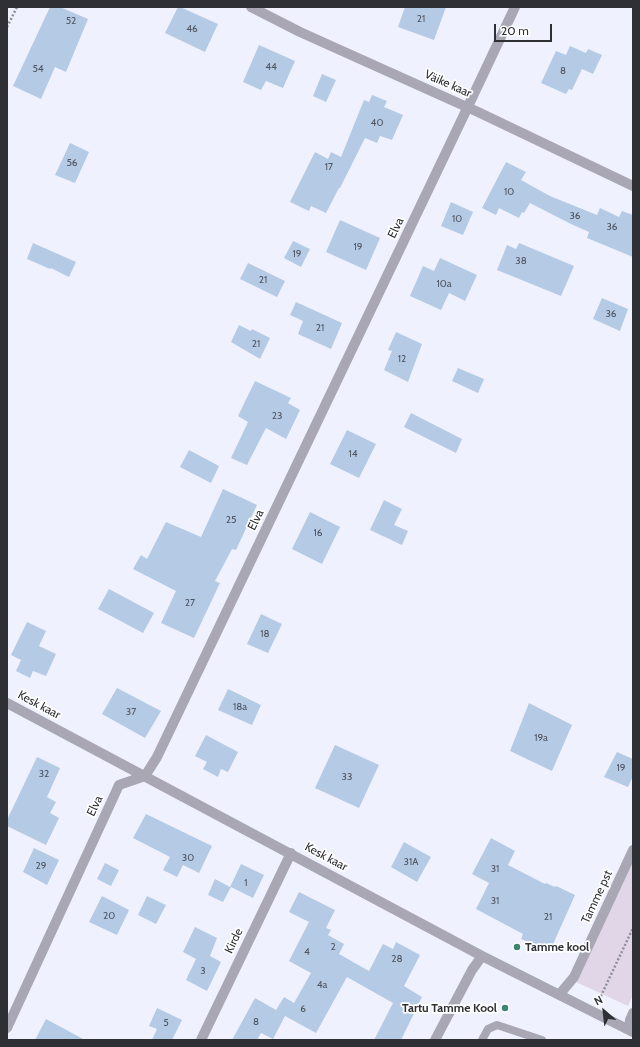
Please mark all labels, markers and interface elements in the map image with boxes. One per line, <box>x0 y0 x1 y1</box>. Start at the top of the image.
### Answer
house number: 21 <box>417 13 425 25</box>
house number: 52 <box>66 15 76 27</box>
scale bar <box>496 16 554 42</box>
house number: 46 <box>186 23 198 35</box>
text: 20 m <box>501 23 529 38</box>
house number: 44 <box>265 61 277 73</box>
house number: 54 <box>32 63 44 75</box>
house number: 8 <box>560 65 566 77</box>
street label: Väike kaar <box>422 67 474 101</box>
house number: 40 <box>371 117 383 129</box>
house number: 56 <box>66 157 78 169</box>
house number: 17 <box>325 161 333 173</box>
house number: 10 <box>504 186 514 198</box>
house number: 36 <box>569 210 581 222</box>
house number: 10 <box>452 213 462 225</box>
street label: Elva <box>385 215 407 241</box>
house number: 36 <box>606 221 618 233</box>
house number: 19 <box>354 241 362 253</box>
house number: 19 <box>293 248 301 260</box>
house number: 38 <box>515 255 527 267</box>
house number: 21 <box>259 274 267 286</box>
house number: 10a <box>436 278 452 290</box>
house number: 36 <box>605 308 617 320</box>
house number: 21 <box>316 322 324 334</box>
house number: 21 <box>252 338 260 350</box>
house number: 12 <box>398 353 406 365</box>
house number: 23 <box>272 410 282 422</box>
house number: 14 <box>348 448 358 460</box>
street label: Elva <box>245 507 267 533</box>
house number: 25 <box>226 514 236 526</box>
house number: 16 <box>314 527 322 539</box>
house number: 27 <box>185 597 195 609</box>
house number: 18 <box>260 628 270 640</box>
street label: Kesk kaar <box>15 688 63 722</box>
house number: 18a <box>233 701 247 713</box>
house number: 37 <box>126 706 136 718</box>
house number: 19a <box>534 732 548 744</box>
house number: 19 <box>617 762 625 774</box>
house number: 32 <box>39 768 49 780</box>
house number: 33 <box>342 771 352 783</box>
street label: Elva <box>84 793 106 819</box>
street label: Kesk kaar <box>302 840 350 874</box>
house number: 30 <box>182 852 194 864</box>
house number: 31A <box>404 856 418 868</box>
house number: 29 <box>36 860 46 872</box>
house number: 31 <box>491 863 499 875</box>
street label: Tamme pst <box>578 868 616 926</box>
house number: 1 <box>244 877 248 889</box>
house number: 31 <box>491 895 499 907</box>
house number: 20 <box>103 910 115 922</box>
house number: 21 <box>544 911 552 923</box>
street label: Kirde <box>222 926 246 956</box>
place label: Tamme kool <box>525 940 589 954</box>
house number: 2 <box>330 941 336 953</box>
marker: Tamme kool <box>512 942 522 952</box>
house number: 4 <box>304 946 310 958</box>
house number: 28 <box>391 953 403 965</box>
house number: 3 <box>200 965 206 977</box>
house number: 4a <box>317 979 327 991</box>
north arrow <box>584 991 624 1031</box>
text: N <box>592 992 605 1008</box>
place label: Tartu Tamme Kool <box>402 1001 497 1015</box>
house number: 6 <box>300 1003 306 1015</box>
marker: Tartu Tamme Kool <box>500 1003 510 1013</box>
house number: 8 <box>253 1016 259 1028</box>
house number: 5 <box>163 1017 169 1029</box>

